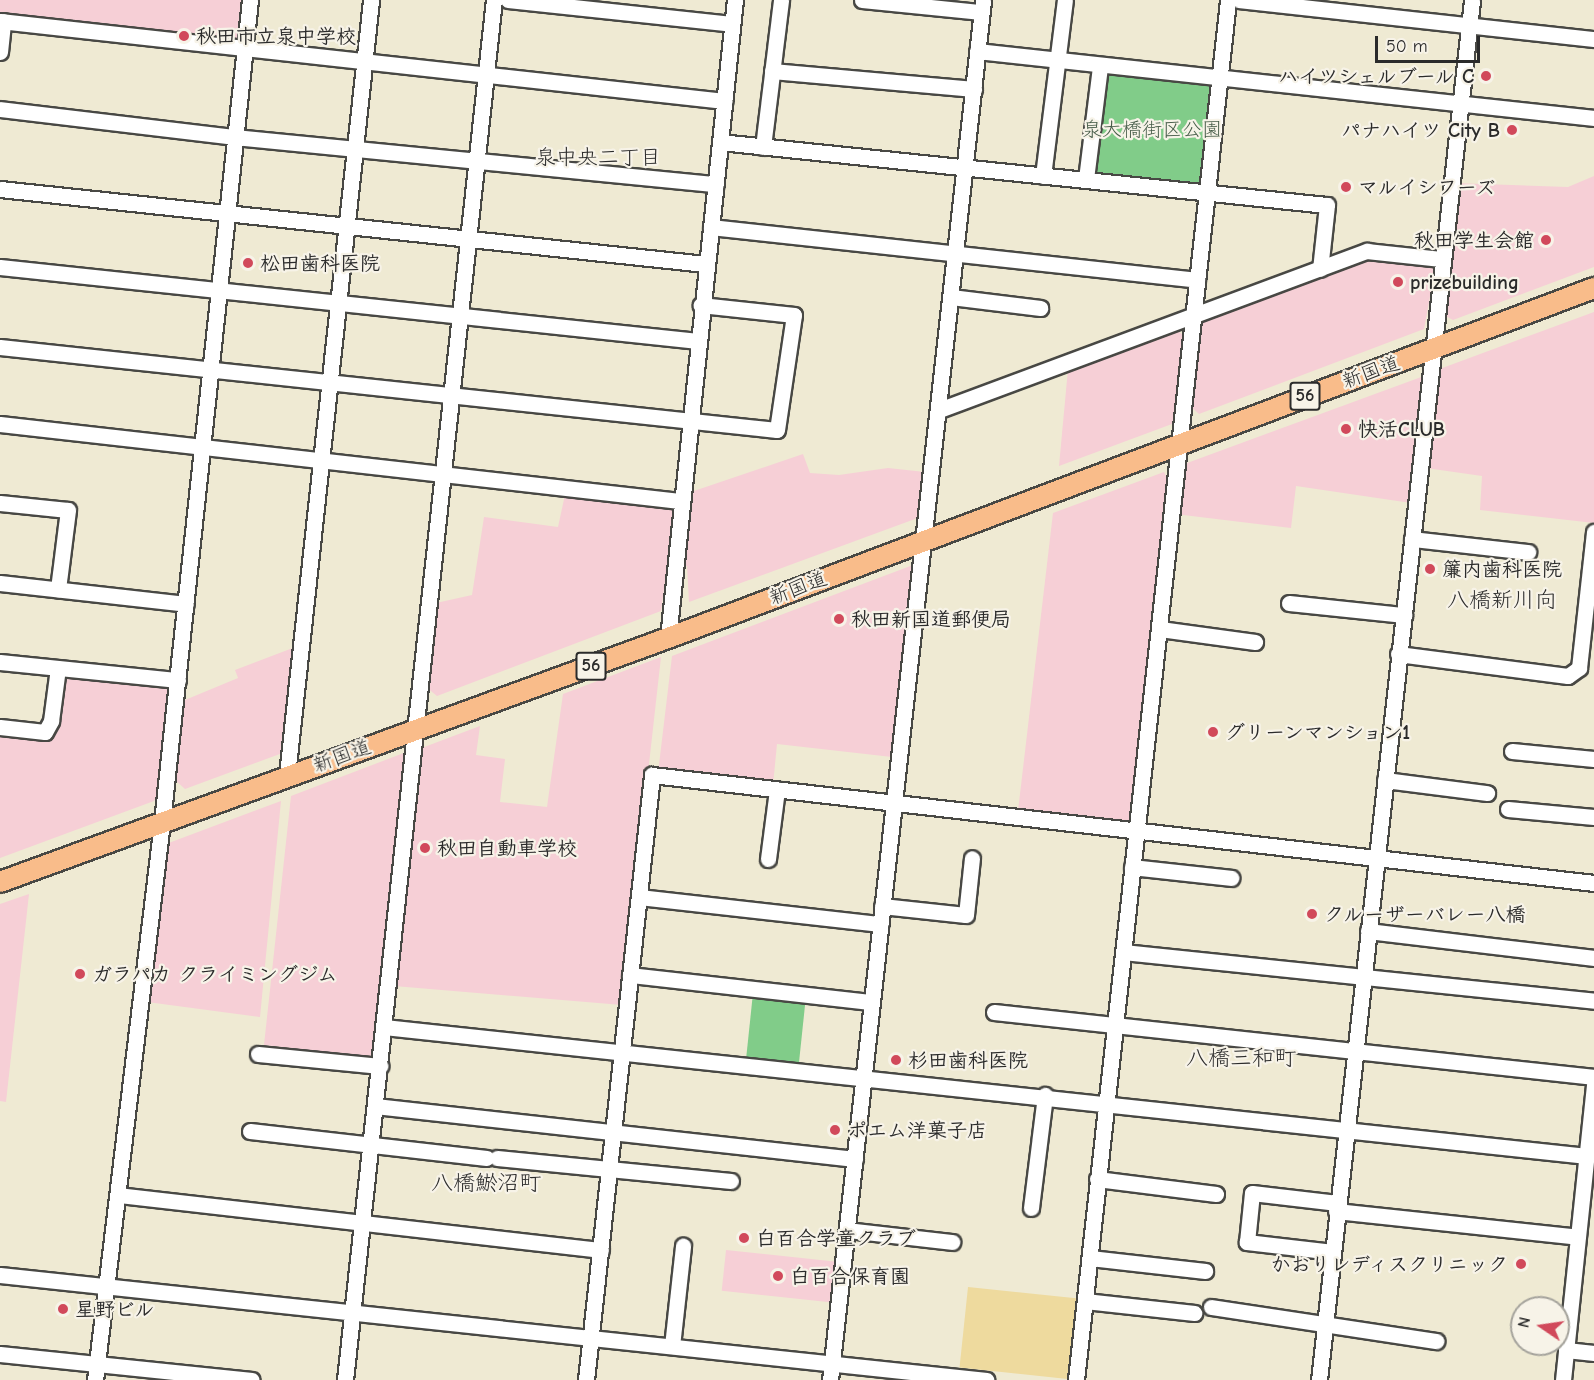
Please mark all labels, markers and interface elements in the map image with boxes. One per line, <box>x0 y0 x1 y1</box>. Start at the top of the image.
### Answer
place label: 秋田市立泉中学校 <box>196 24 356 48</box>
scale bar <box>1378 24 1483 62</box>
marker: 秋田市立泉中学校 <box>177 29 191 43</box>
text: 50 m <box>1386 36 1428 57</box>
place label: ハイツシェルブール C <box>1276 64 1474 88</box>
marker: ハイツシェルブール C <box>1479 69 1493 83</box>
park label: 泉大橋街区公園 <box>1082 117 1222 141</box>
place label: パナハイツ City B <box>1341 118 1500 142</box>
marker: パナハイツ City B <box>1505 123 1519 137</box>
district label: 泉中央二丁目 <box>535 144 661 170</box>
place label: マルイシフーズ <box>1358 175 1498 199</box>
marker: マルイシフーズ <box>1339 180 1353 194</box>
place label: 秋田学生会館 <box>1414 228 1534 252</box>
marker: 秋田学生会館 <box>1539 233 1553 247</box>
place label: 松田歯科医院 <box>260 251 380 275</box>
marker: 松田歯科医院 <box>241 256 255 270</box>
place label: prizebuilding <box>1410 270 1519 294</box>
marker: prizebuilding <box>1391 275 1405 289</box>
street label: 新国道 <box>1339 350 1403 394</box>
road number: 56 <box>1288 381 1322 411</box>
place label: 快活CLUB <box>1358 417 1445 441</box>
marker: 快活CLUB <box>1339 422 1353 436</box>
place label: 簾内歯科医院 <box>1442 557 1562 581</box>
marker: 簾内歯科医院 <box>1423 562 1437 576</box>
street label: 新国道 <box>766 566 830 610</box>
district label: 八橋新川向 <box>1447 588 1557 614</box>
place label: 秋田新国道郵便局 <box>851 607 1011 631</box>
marker: 秋田新国道郵便局 <box>832 612 846 626</box>
road number: 56 <box>574 651 608 681</box>
place label: グリーンマンション1 <box>1225 720 1413 744</box>
marker: グリーンマンション1 <box>1206 725 1220 739</box>
street label: 新国道 <box>310 734 374 778</box>
place label: 秋田自動車学校 <box>437 836 577 860</box>
marker: 秋田自動車学校 <box>418 841 432 855</box>
place label: クルーザーバレー八橋 <box>1324 902 1526 926</box>
marker: クルーザーバレー八橋 <box>1305 907 1319 921</box>
place label: ガラパカ クライミングジム <box>92 962 339 986</box>
marker: ガラパカ クライミングジム <box>73 967 87 981</box>
district label: 八橋三和町 <box>1186 1046 1296 1072</box>
place label: 杉田歯科医院 <box>908 1048 1028 1072</box>
marker: 杉田歯科医院 <box>889 1053 903 1067</box>
place label: ポエム洋菓子店 <box>847 1118 987 1142</box>
marker: ポエム洋菓子店 <box>828 1123 842 1137</box>
district label: 八橋鯲沼町 <box>431 1171 541 1197</box>
place label: 白百合学童クラブ <box>756 1226 916 1250</box>
marker: 白百合学童クラブ <box>737 1231 751 1245</box>
place label: かおりレディスクリニック <box>1268 1252 1508 1276</box>
marker: かおりレディスクリニック <box>1512 1255 1530 1273</box>
place label: 白百合保育園 <box>790 1264 910 1288</box>
marker: 白百合保育園 <box>771 1269 785 1283</box>
north arrow <box>1510 1296 1570 1356</box>
place label: 星野ビル <box>75 1297 155 1321</box>
marker: 星野ビル <box>56 1302 70 1316</box>
text: N <box>1514 1315 1534 1330</box>

